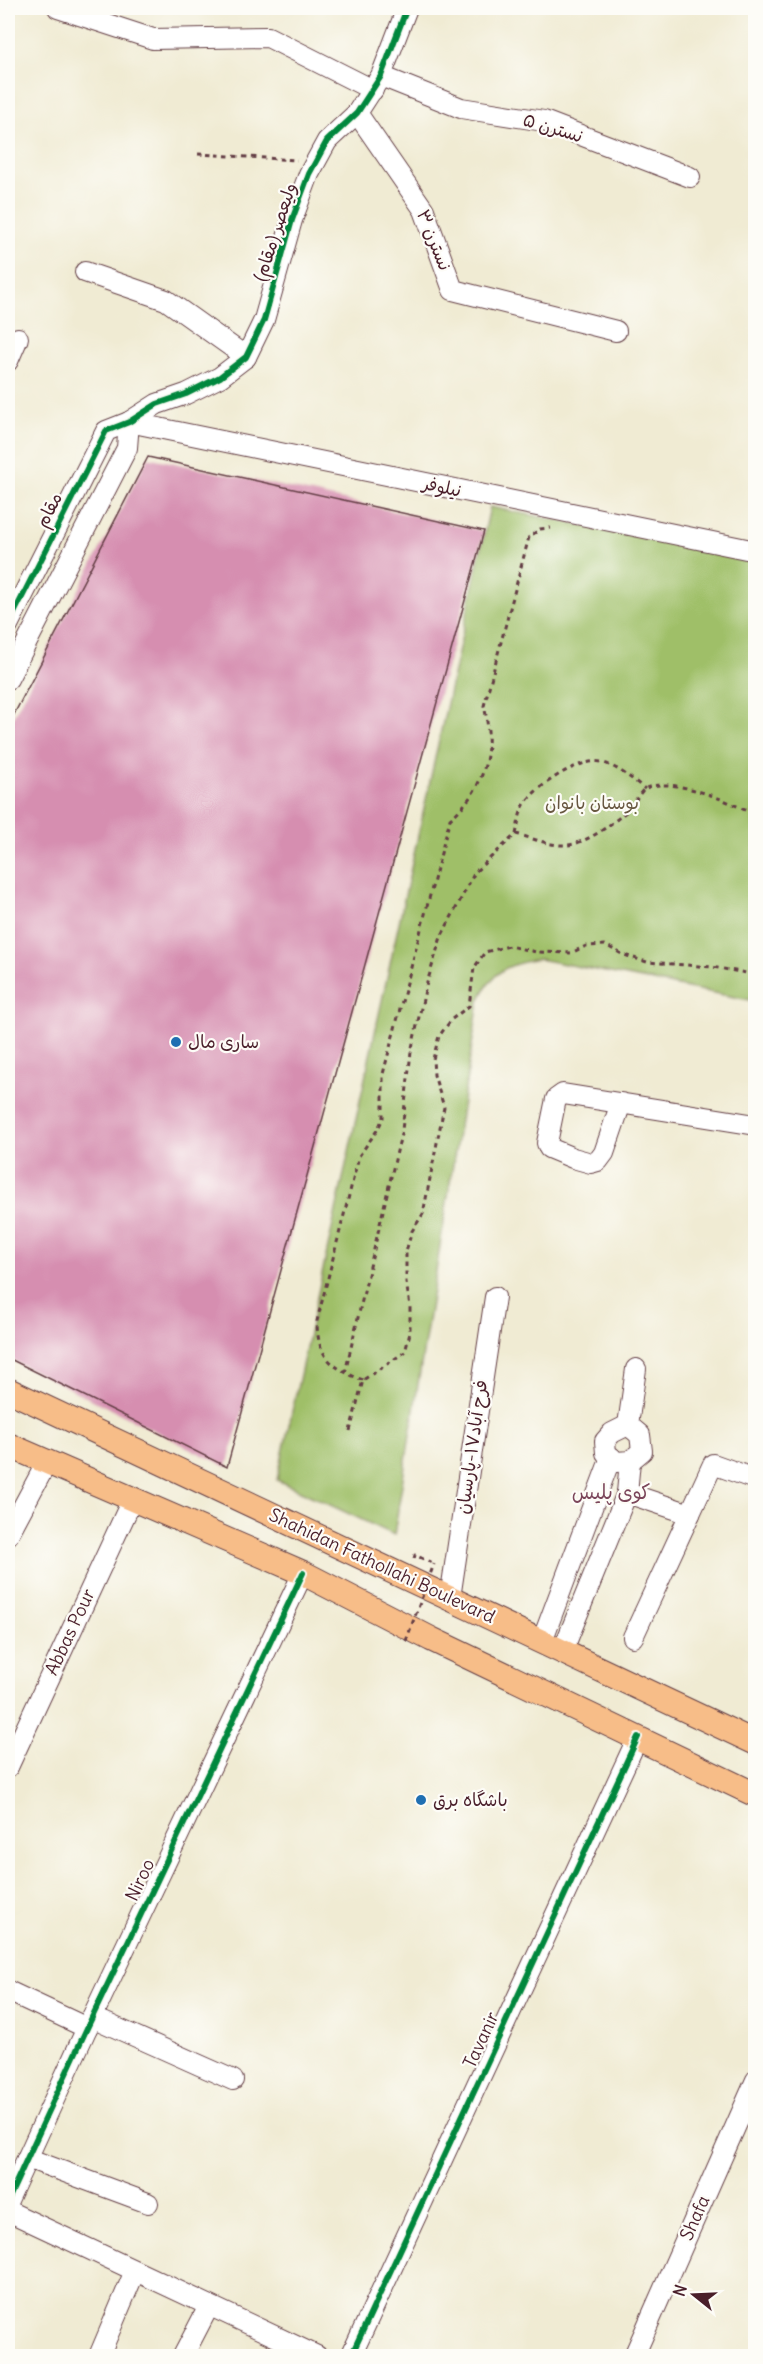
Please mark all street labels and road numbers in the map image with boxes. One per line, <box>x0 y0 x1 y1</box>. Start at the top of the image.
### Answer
street label: نسترن ۵ <box>520 108 586 148</box>
street label: ولیعصر (مقام) <box>248 180 304 285</box>
street label: نسترن ۳ <box>412 206 457 274</box>
street label: نیلوفر <box>418 471 464 503</box>
street label: مقام <box>30 488 70 533</box>
street label: فرح آباد۱۷-پارسیان <box>451 1378 493 1516</box>
street label: Shahidan Fathollahi Boulevard <box>266 1503 499 1628</box>
street label: Abbas Pour <box>40 1584 100 1679</box>
street label: Niroo <box>120 1855 159 1904</box>
street label: Tavanir <box>458 2007 504 2071</box>
street label: Shafa <box>675 2192 715 2244</box>

